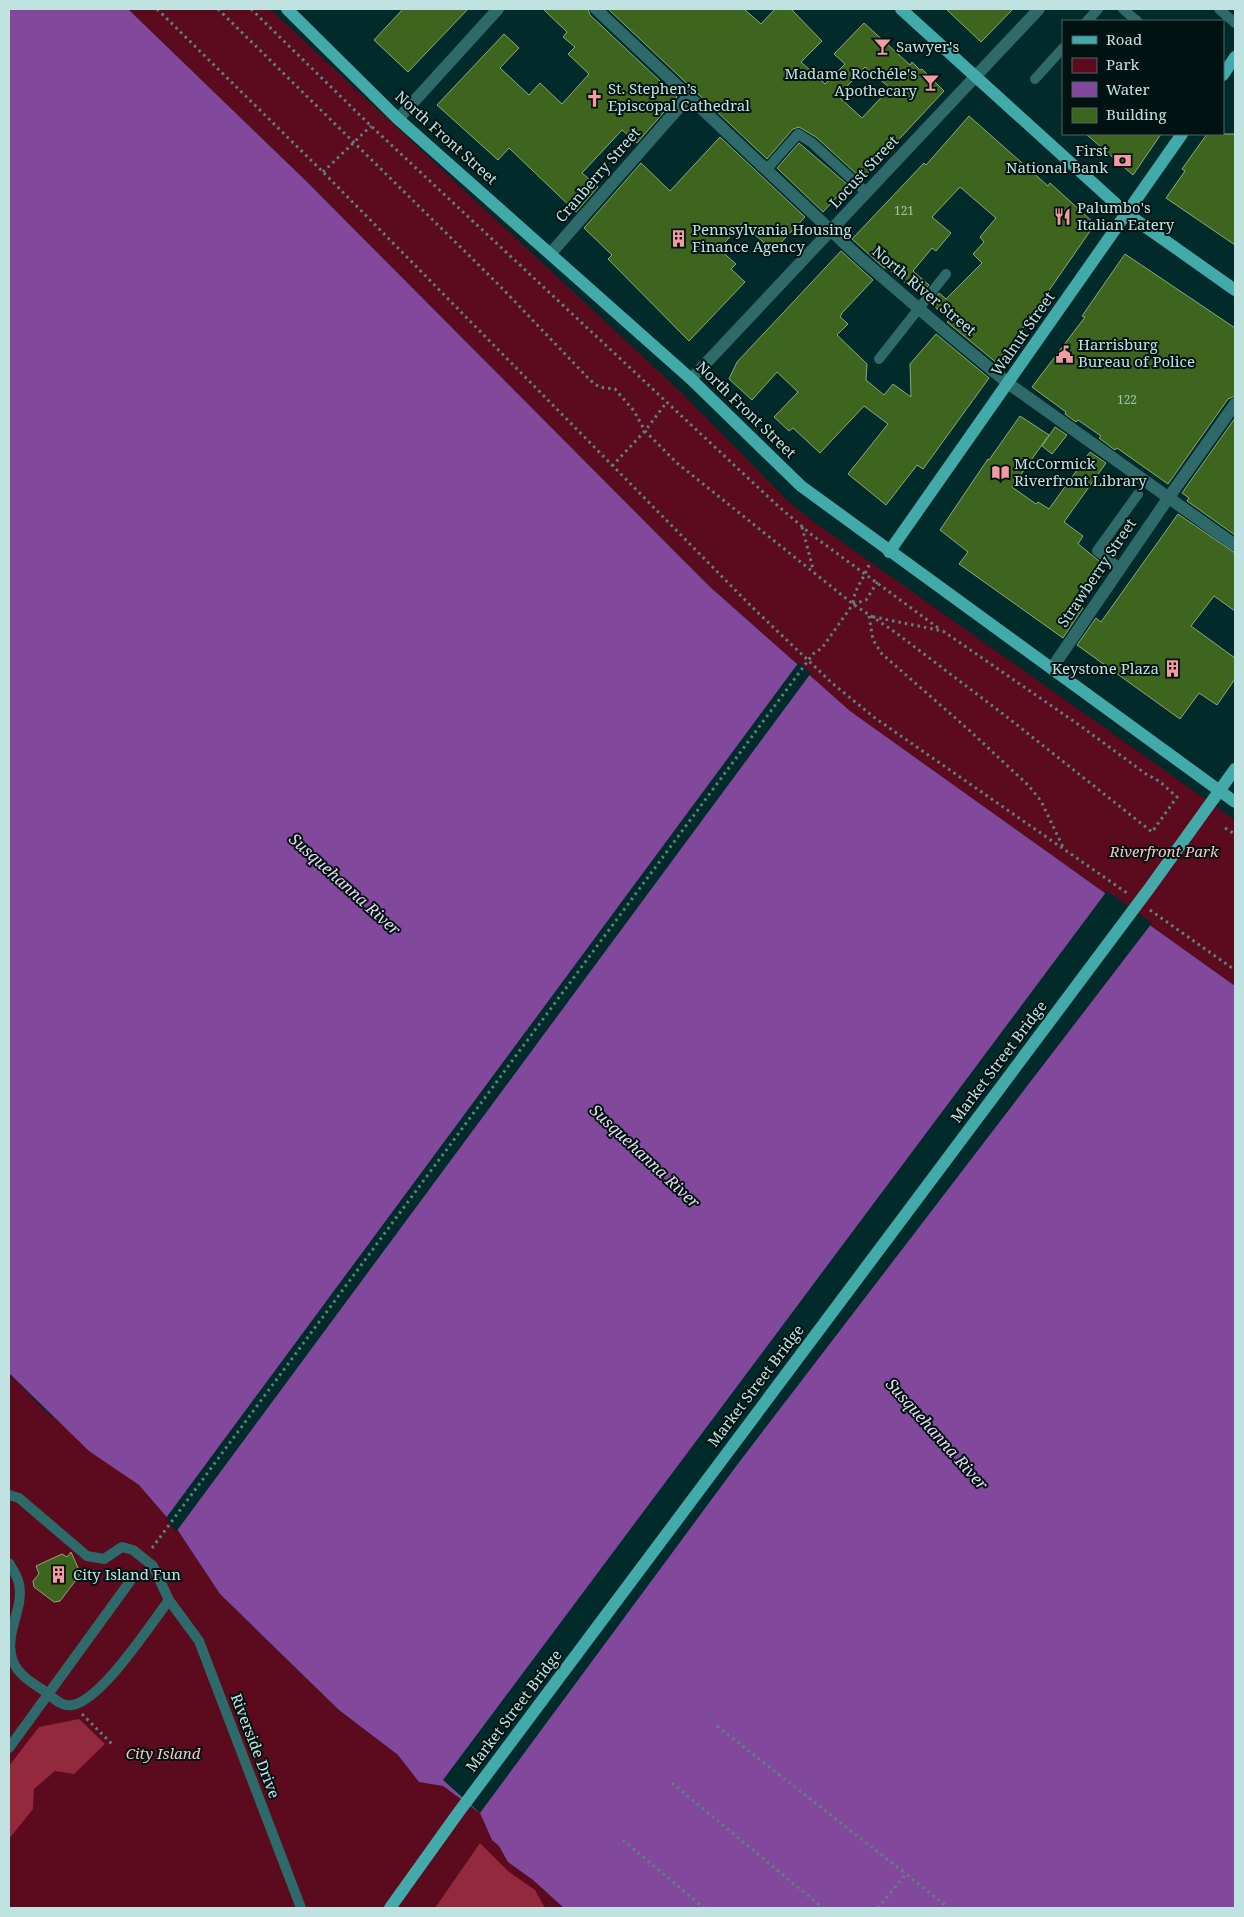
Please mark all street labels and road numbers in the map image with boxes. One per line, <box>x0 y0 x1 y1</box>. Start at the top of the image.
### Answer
street label: North Front Street <box>391 86 502 189</box>
street label: Cranberry Street <box>550 123 644 226</box>
street label: Locust Street <box>824 131 902 212</box>
street label: North River Street <box>868 241 981 340</box>
street label: Walnut Street <box>986 288 1058 379</box>
street label: North Front Street <box>693 357 801 462</box>
street label: Strawberry Street <box>1052 514 1140 631</box>
street label: Market Street Bridge <box>946 996 1051 1127</box>
street label: Market Street Bridge <box>703 1320 808 1451</box>
street label: Market Street Bridge <box>461 1645 566 1776</box>
street label: Riverside Drive <box>227 1690 285 1801</box>

